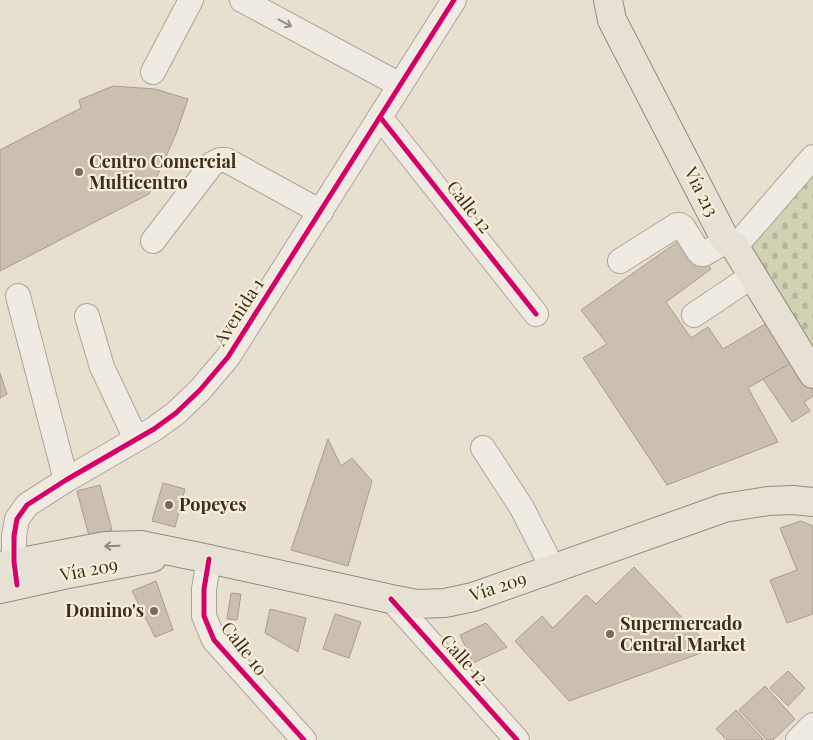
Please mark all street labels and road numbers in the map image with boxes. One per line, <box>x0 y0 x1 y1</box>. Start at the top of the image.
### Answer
street label: Vía 213 <box>679 162 725 221</box>
street label: Calle 12 <box>442 175 498 238</box>
street label: Avenida 1 <box>207 273 269 350</box>
street label: Vía 209 <box>57 552 120 587</box>
street label: Vía 209 <box>465 566 529 607</box>
street label: Calle 10 <box>216 616 273 680</box>
street label: Calle 12 <box>436 629 494 690</box>

